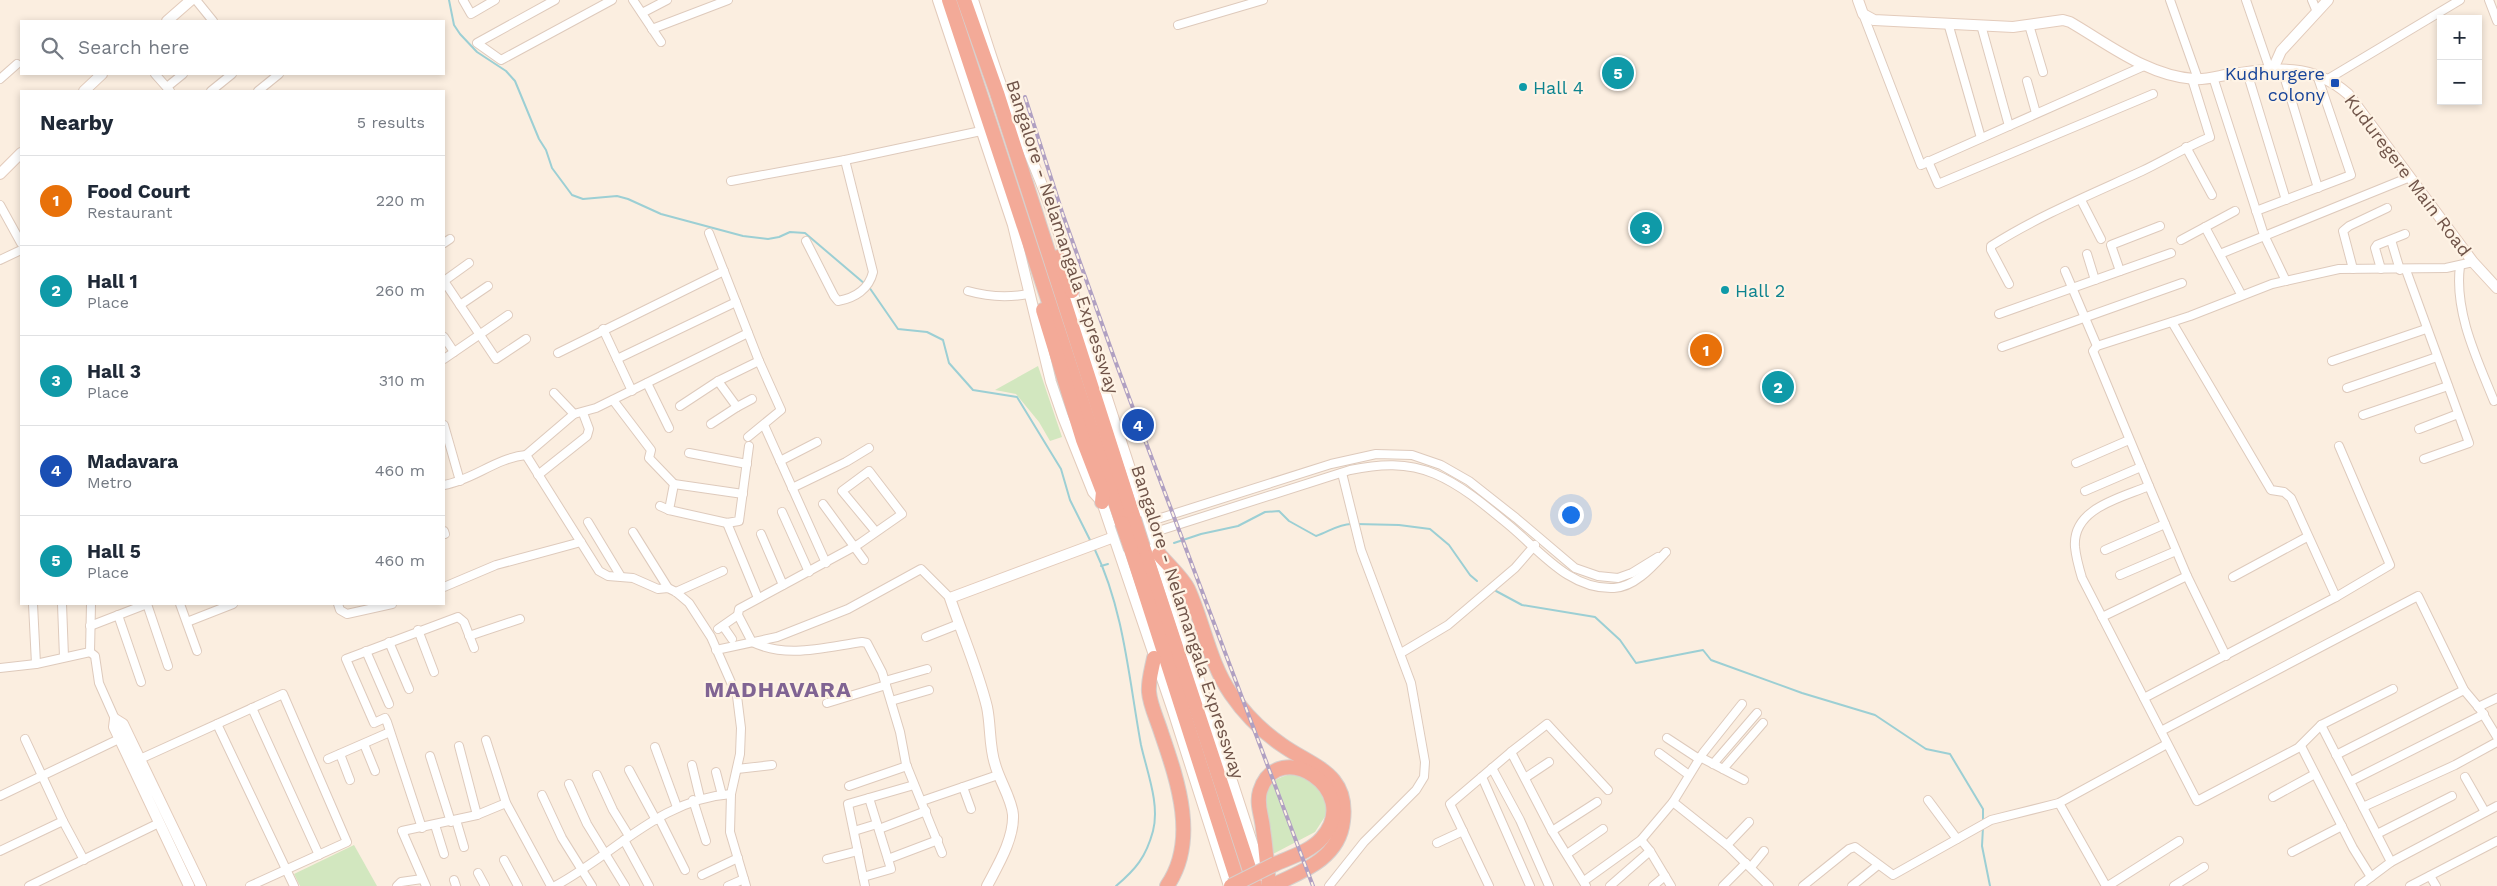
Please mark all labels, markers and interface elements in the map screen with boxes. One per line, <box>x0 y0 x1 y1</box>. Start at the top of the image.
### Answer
map controls <box>2437 15 2482 105</box>
button: + <box>2437 15 2482 60</box>
search box <box>20 20 445 75</box>
icon: search <box>38 34 66 62</box>
text: Search here <box>78 36 189 59</box>
pin: 5 <box>1602 54 1634 92</box>
button: − <box>2437 60 2482 105</box>
place label: Kudhurgere colony <box>2225 63 2326 105</box>
street label: Bangalore - Nelamangala Expressway <box>1002 77 1124 397</box>
place label: Hall 4 <box>1533 77 1584 98</box>
marker: Kudhurgere colony <box>2329 77 2341 89</box>
marker: Hall 4 <box>1517 81 1529 93</box>
street label: Kuduregere Main Road <box>2340 90 2476 260</box>
text: Nearby <box>40 110 113 135</box>
text: 5 results <box>357 113 425 132</box>
text: Food Court <box>87 180 190 203</box>
text: 1 <box>53 191 59 210</box>
text: 220 m <box>376 191 425 210</box>
text: Restaurant <box>87 203 173 222</box>
pin: 3 <box>1630 209 1662 247</box>
text: Hall 1 <box>87 270 138 293</box>
place label: Hall 2 <box>1735 280 1785 301</box>
text: 2 <box>51 281 61 300</box>
text: 260 m <box>375 281 425 300</box>
marker: Hall 2 <box>1719 284 1731 296</box>
text: Place <box>87 293 129 312</box>
pin: 1 <box>1690 331 1722 369</box>
text: Hall 3 <box>87 360 141 383</box>
pin: 2 <box>1762 368 1794 406</box>
text: 3 <box>51 371 61 390</box>
text: 310 m <box>379 371 425 390</box>
text: Place <box>87 383 129 402</box>
pin: 4 <box>1122 406 1154 444</box>
text: Madavara <box>87 450 178 473</box>
text: 4 <box>51 461 61 480</box>
text: 460 m <box>375 461 425 480</box>
street label: Bangalore - Nelamangala Expressway <box>1127 462 1249 782</box>
text: Metro <box>87 473 132 492</box>
your location <box>1558 502 1584 528</box>
text: Hall 5 <box>87 540 141 563</box>
text: 5 <box>51 551 61 570</box>
text: 460 m <box>375 551 425 570</box>
text: Place <box>87 563 129 582</box>
district label: MADHAVARA <box>704 677 852 702</box>

